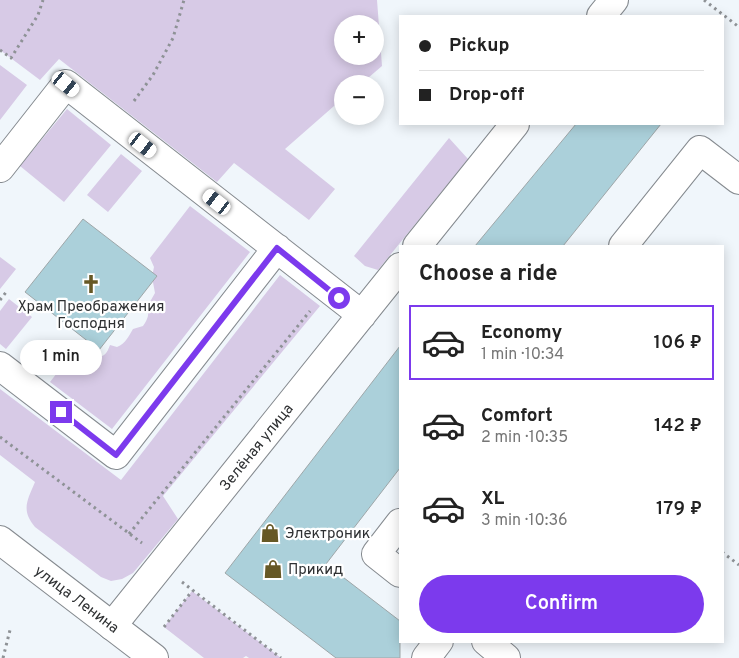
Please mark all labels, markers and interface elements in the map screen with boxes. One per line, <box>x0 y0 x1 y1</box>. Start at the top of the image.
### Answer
map controls <box>334 15 384 125</box>
button: + <box>334 15 384 65</box>
text: Pickup <box>449 34 509 58</box>
car <box>49 69 82 99</box>
button: − <box>334 75 384 125</box>
text: Drop-off <box>449 83 524 107</box>
car <box>126 130 159 160</box>
car <box>200 187 233 217</box>
text: Choose a ride <box>419 261 557 288</box>
church icon: Храм Преображения Господня <box>80 273 102 295</box>
route start <box>328 287 350 309</box>
place label: Храм Преображения Господня <box>18 298 164 334</box>
icon: car <box>421 320 466 365</box>
text: Economy <box>481 321 562 345</box>
text: 106 ₽ <box>654 331 702 355</box>
callout: 1 min <box>20 340 102 374</box>
text: 1 min · 10:34 <box>481 345 564 365</box>
text: 1 min <box>42 347 80 367</box>
street label: Зелёная улица <box>216 400 298 496</box>
route end <box>50 401 72 423</box>
icon: car <box>421 403 466 448</box>
text: Comfort <box>481 404 553 428</box>
text: 142 ₽ <box>654 414 702 438</box>
text: 2 min · 10:35 <box>481 428 568 448</box>
icon: car <box>421 486 466 531</box>
text: XL <box>481 487 504 511</box>
text: 179 ₽ <box>656 497 702 521</box>
text: 3 min · 10:36 <box>481 511 568 531</box>
shop icon: Электроник <box>259 522 281 544</box>
place label: Электроник <box>285 525 370 544</box>
shop icon: Прикид <box>262 558 284 580</box>
place label: Прикид <box>288 561 343 580</box>
street label: улица Ленина <box>30 562 122 638</box>
button: Confirm <box>419 575 704 633</box>

